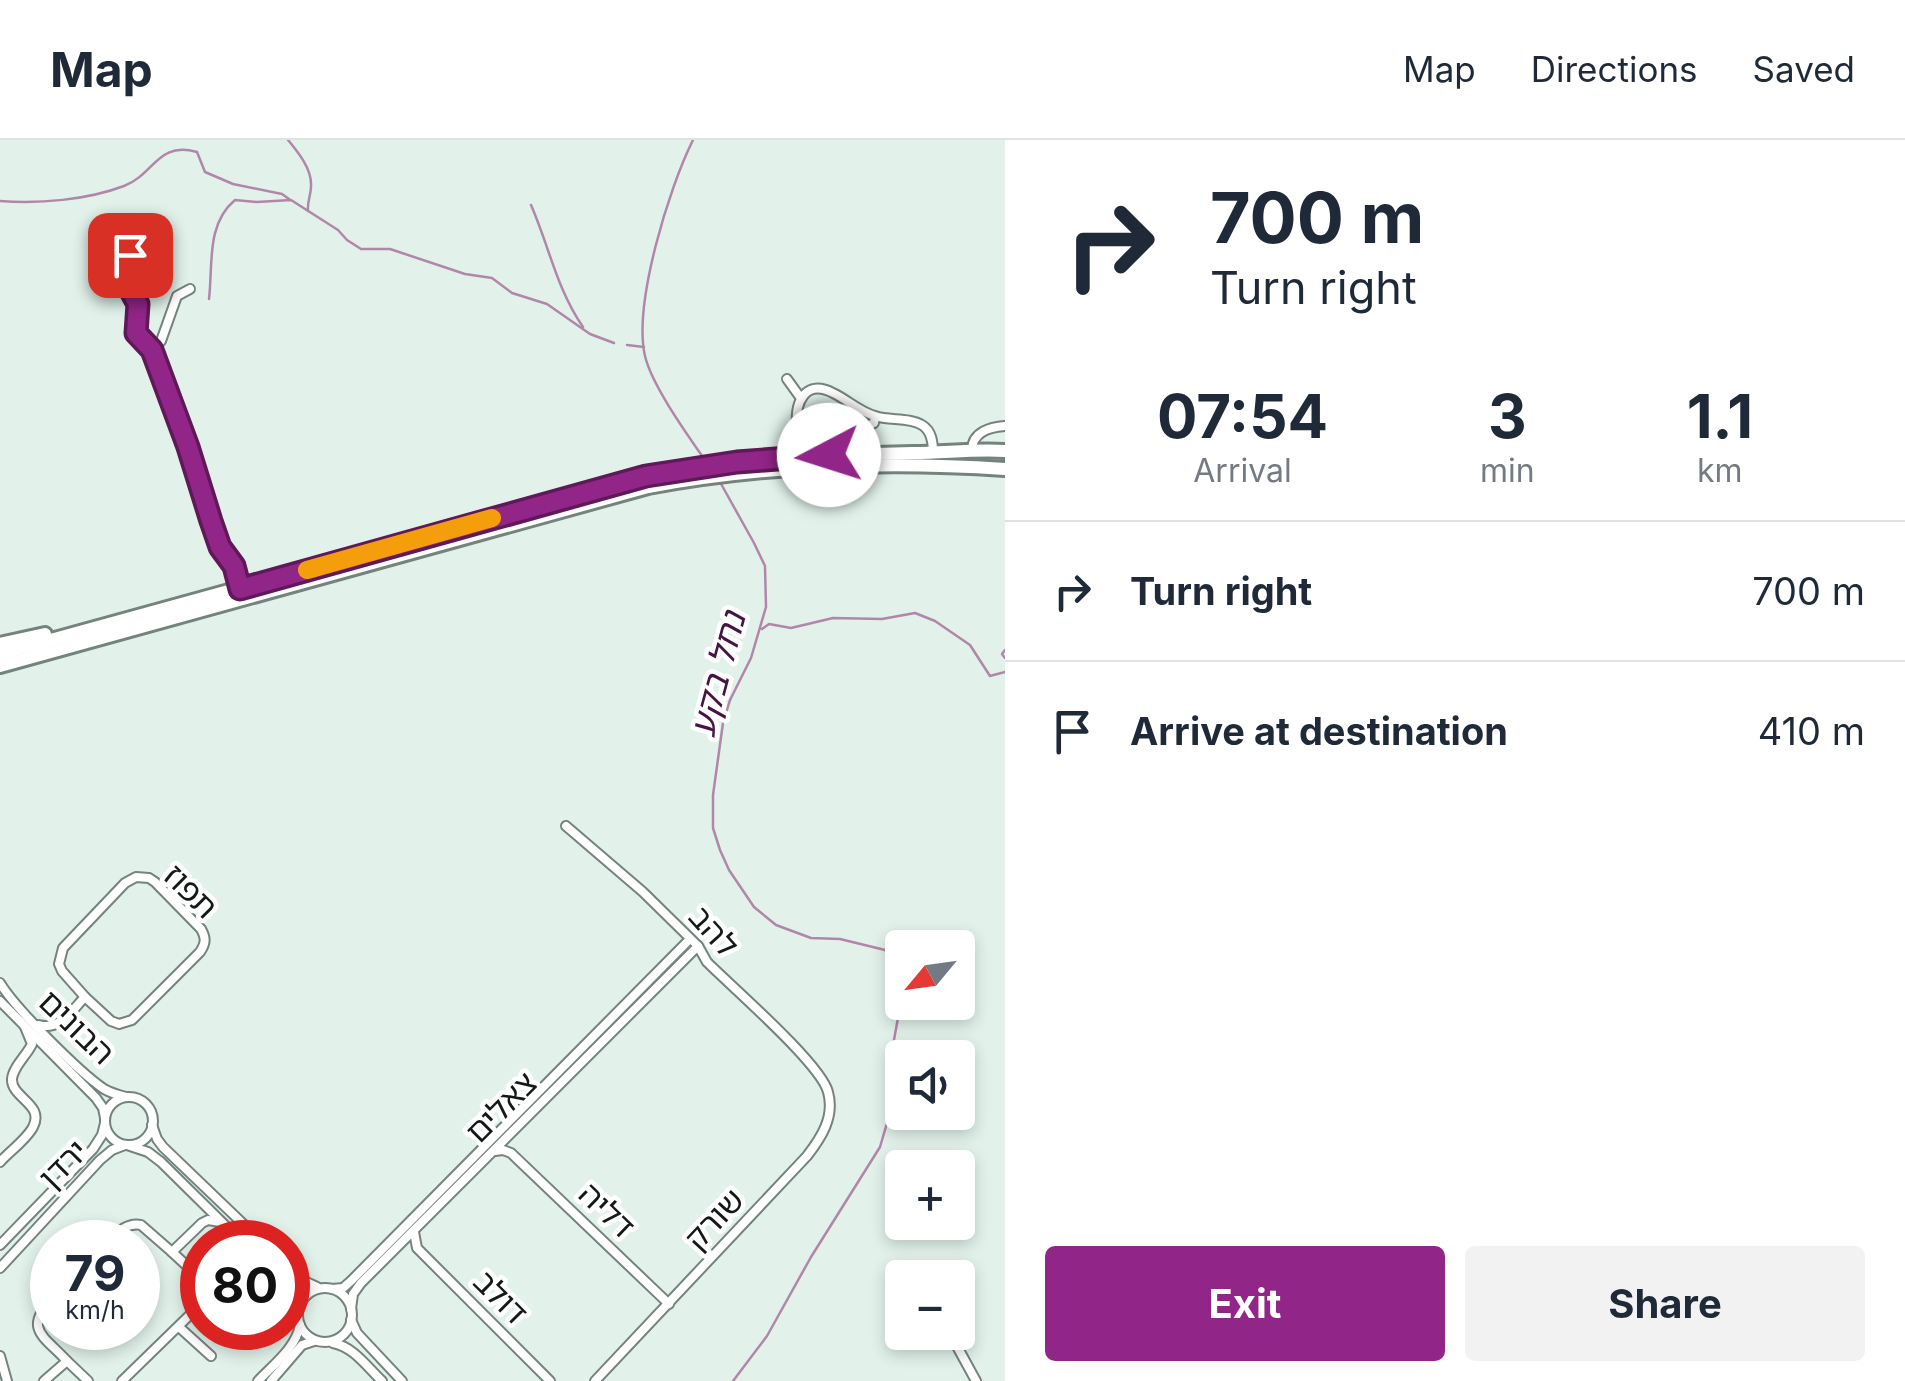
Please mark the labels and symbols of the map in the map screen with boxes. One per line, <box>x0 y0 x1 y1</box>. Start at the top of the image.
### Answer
pin <box>88 213 173 298</box>
position arrow <box>777 403 881 507</box>
water label: נחל בקע <box>680 604 754 741</box>
street label: תפוז <box>156 856 226 926</box>
street label: להב <box>681 897 747 965</box>
north arrow <box>885 930 975 1020</box>
street label: הבונים <box>31 982 123 1072</box>
street label: צאלים <box>457 1063 545 1151</box>
street label: ירדן <box>30 1131 96 1197</box>
street label: דליה <box>571 1174 643 1246</box>
street label: שורק <box>676 1180 752 1258</box>
speed limit sign: 80 <box>180 1220 310 1350</box>
street label: דולב <box>466 1262 536 1332</box>

